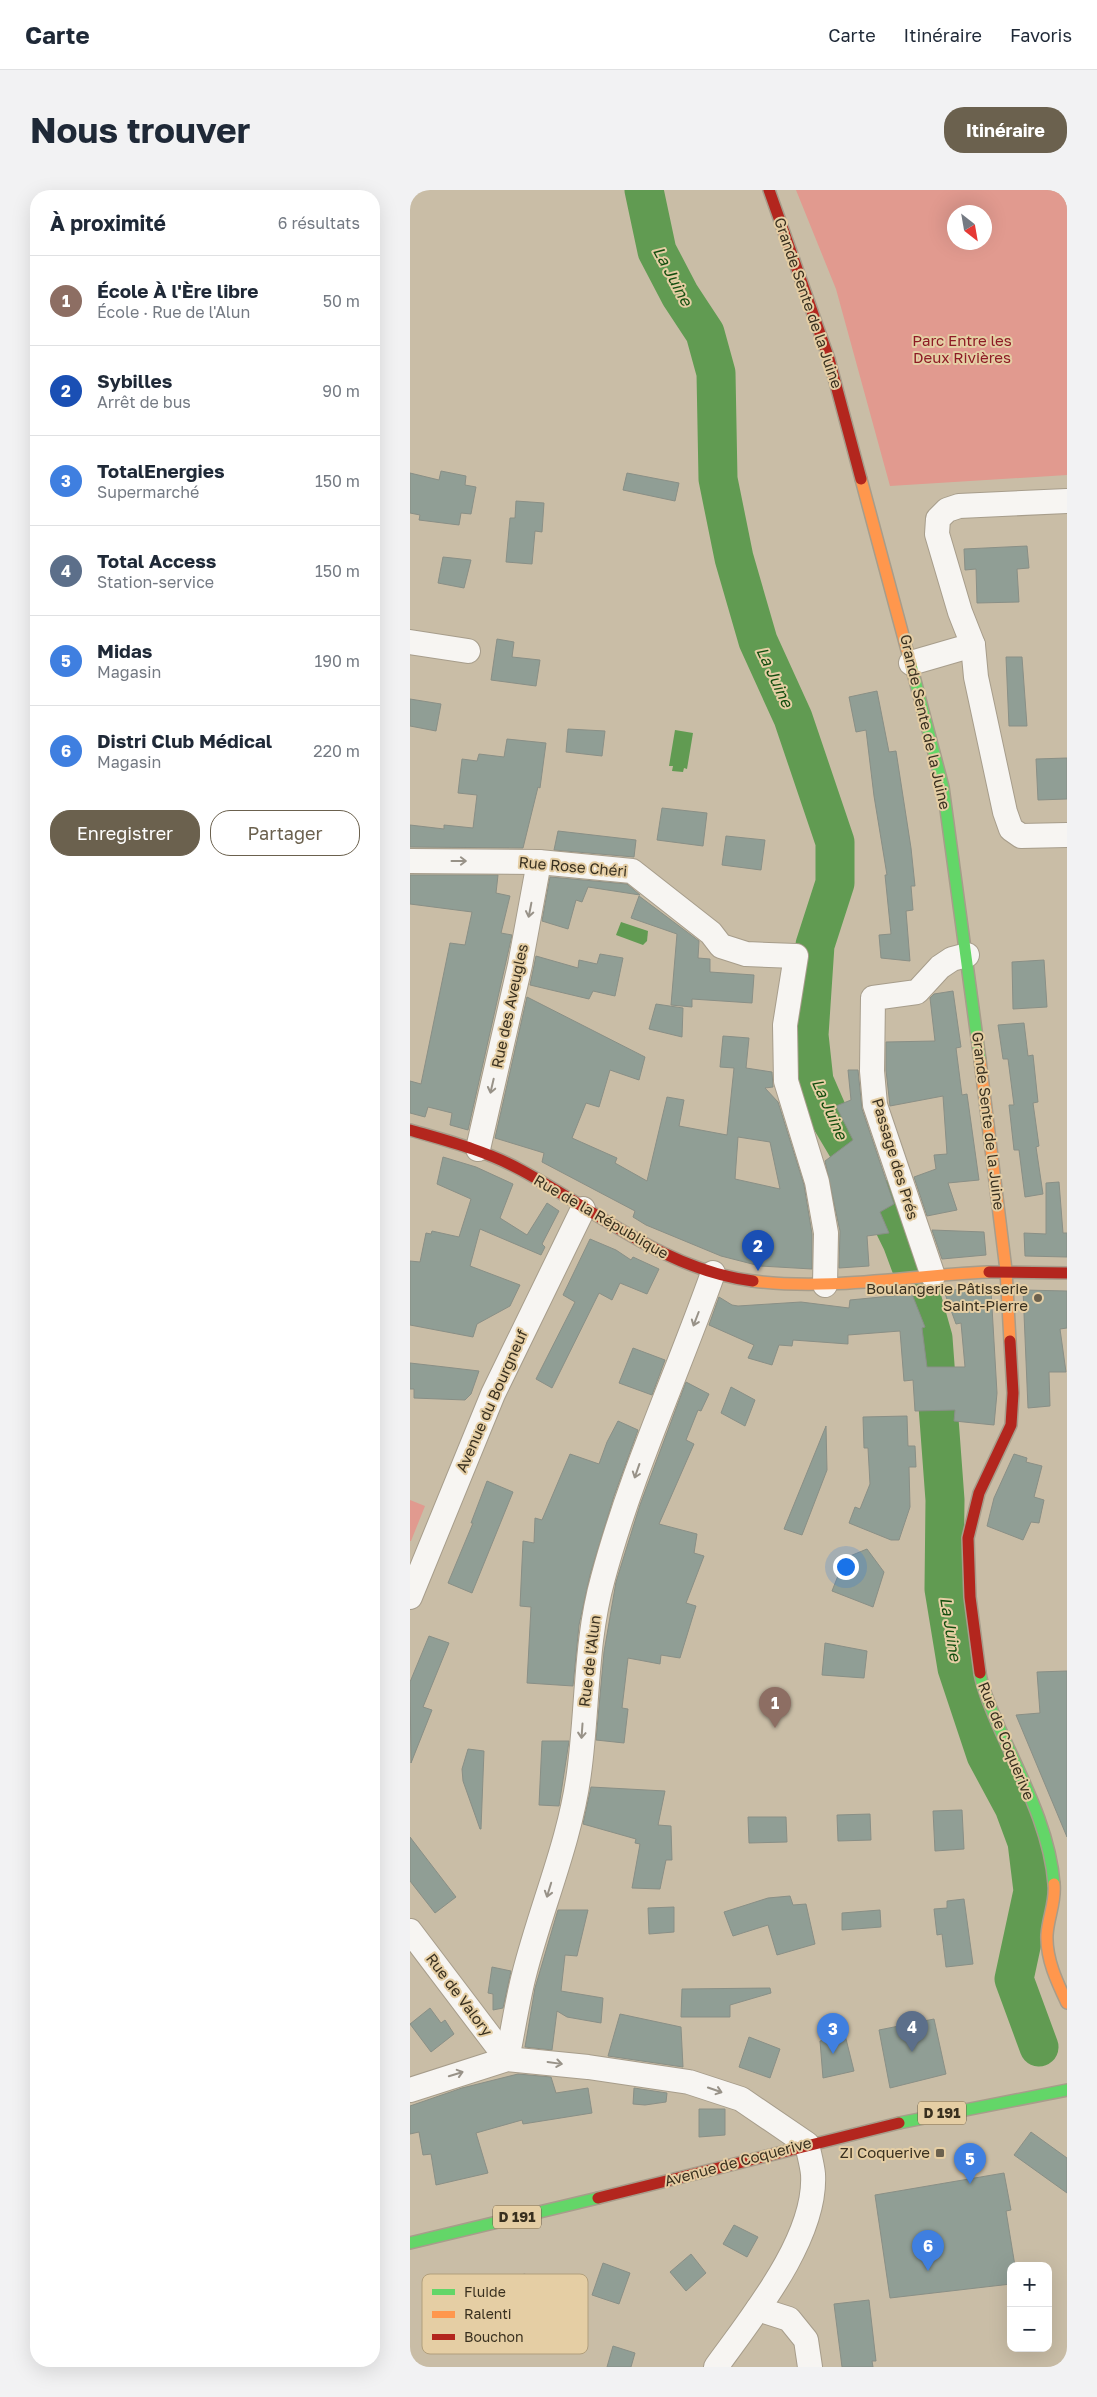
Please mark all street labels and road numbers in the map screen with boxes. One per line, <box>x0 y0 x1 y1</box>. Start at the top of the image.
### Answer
street label: Grande Sente de la Juine <box>771 215 847 391</box>
street label: Grande Sente de la Juine <box>897 632 955 812</box>
street label: Rue Rose Chéri <box>518 852 628 880</box>
street label: Rue des Aveugles <box>487 942 531 1070</box>
street label: Grande Sente de la Juine <box>969 1031 1009 1211</box>
street label: Passage des Prés <box>869 1096 923 1222</box>
street label: Rue de la République <box>531 1170 672 1262</box>
street label: Avenue du Bourgneuf <box>451 1326 531 1475</box>
street label: Rue de l'Alun <box>574 1614 604 1708</box>
street label: Rue de Coquerive <box>975 1679 1039 1803</box>
street label: Rue de Valory <box>423 1949 497 2040</box>
road number: D 191 <box>918 2102 966 2125</box>
street label: Avenue de Coquerive <box>662 2133 813 2189</box>
road number: D 191 <box>493 2205 541 2228</box>

